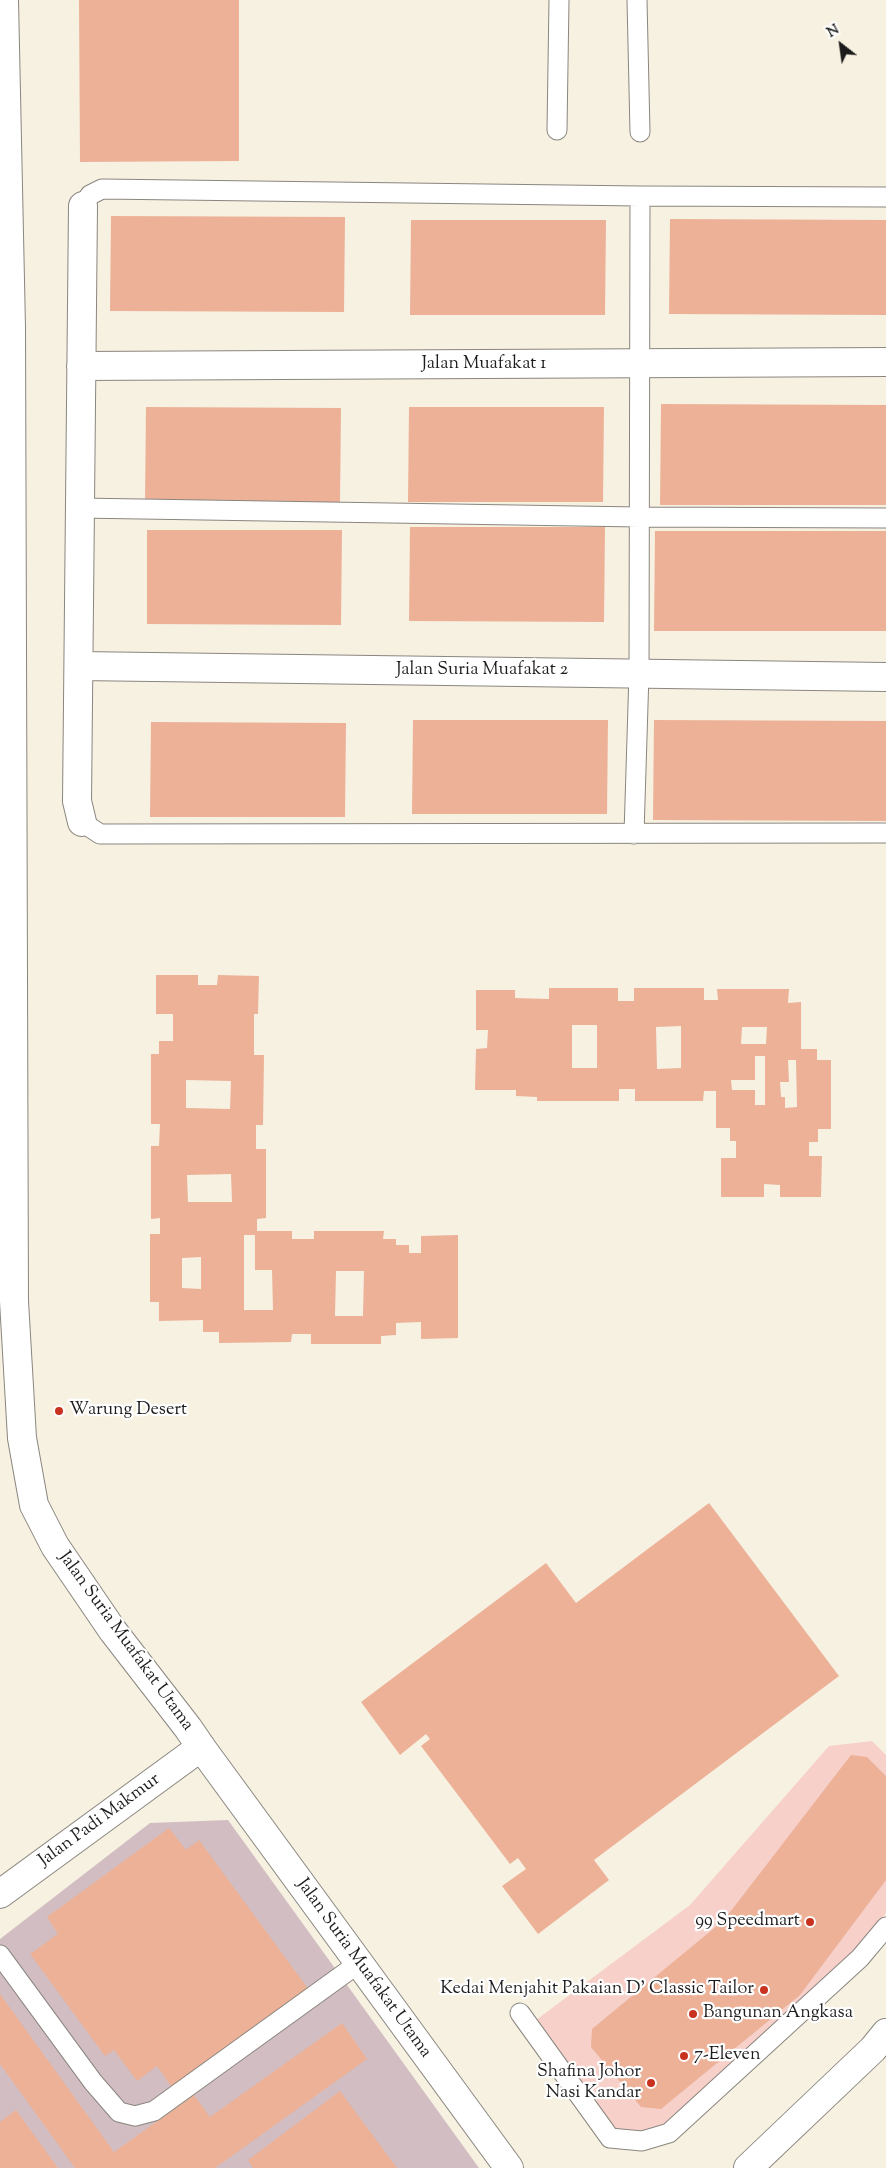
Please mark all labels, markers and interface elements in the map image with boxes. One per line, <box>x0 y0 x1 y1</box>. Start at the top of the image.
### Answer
north arrow <box>816 20 866 70</box>
text: N <box>824 21 843 43</box>
street label: Jalan Muafakat 1 <box>422 354 546 376</box>
street label: Jalan Suria Muafakat 2 <box>396 660 568 682</box>
place label: Warung Desert <box>69 1400 187 1422</box>
marker: Warung Desert <box>53 1405 65 1417</box>
street label: Jalan Suria Muafakat Utama <box>53 1548 197 1736</box>
street label: Jalan Padi Makmur <box>35 1770 165 1872</box>
street label: Jalan Suria Muafakat Utama <box>291 1875 435 2063</box>
place label: 99 Speedmart <box>695 1911 800 1933</box>
marker: 99 Speedmart <box>804 1916 816 1928</box>
place label: Kedai Menjahit Pakaian D' Classic Tailor <box>440 1979 754 2001</box>
marker: Kedai Menjahit Pakaian D' Classic Tailor <box>758 1984 770 1996</box>
place label: Bangunan Angkasa <box>703 2003 853 2025</box>
marker: Bangunan Angkasa <box>687 2008 699 2020</box>
place label: 7-Eleven <box>694 2045 761 2067</box>
marker: 7-Eleven <box>678 2050 690 2062</box>
place label: Shafina Johor Nasi Kandar <box>537 2062 641 2104</box>
marker: Shafina Johor Nasi Kandar <box>645 2077 657 2089</box>

